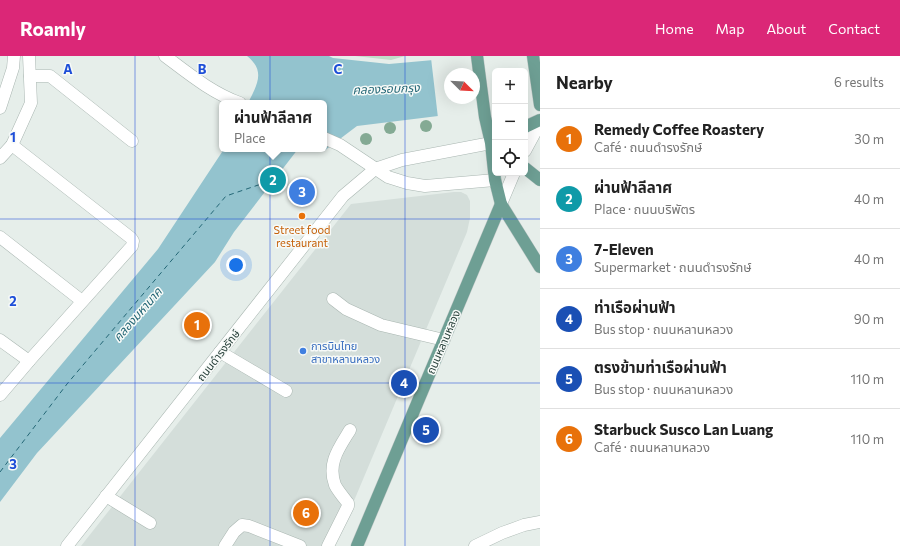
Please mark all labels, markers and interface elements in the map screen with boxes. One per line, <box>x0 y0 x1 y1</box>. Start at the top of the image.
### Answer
text: Roamly <box>20 17 86 40</box>
text: Home <box>655 20 694 37</box>
text: Map <box>716 20 744 37</box>
text: About <box>766 20 806 37</box>
text: Contact <box>828 20 880 37</box>
text: A <box>63 61 73 77</box>
text: B <box>198 61 207 77</box>
text: C <box>334 61 343 77</box>
north arrow <box>444 68 480 104</box>
map controls <box>492 68 528 176</box>
button: + <box>492 68 528 104</box>
text: Nearby <box>556 72 613 93</box>
text: 6 results <box>834 74 884 90</box>
water label: คลองรอบกรุง <box>352 80 420 98</box>
popup <box>219 100 327 152</box>
button: − <box>492 104 528 140</box>
text: ผ่านฟ้าลีลาศ <box>234 108 312 126</box>
text: Remedy Coffee Roastery <box>594 120 764 138</box>
text: 1 <box>10 129 16 145</box>
text: Place <box>234 130 265 146</box>
text: 1 <box>566 131 572 147</box>
text: 30 m <box>854 131 884 147</box>
text: Café · ถนนดำรงรักษ์ <box>594 139 702 155</box>
button: locate <box>492 140 528 176</box>
pin: 2 <box>260 165 286 195</box>
pin: 3 <box>289 177 315 207</box>
text: ผ่านฟ้าลีลาศ <box>594 178 672 196</box>
text: 2 <box>565 191 573 207</box>
text: 40 m <box>854 191 884 207</box>
text: Place · ถนนบริพัตร <box>594 201 695 217</box>
marker: Street food restaurant <box>297 211 307 221</box>
place label: Street food restaurant <box>274 223 330 249</box>
text: 7-Eleven <box>594 240 654 258</box>
text: 3 <box>565 251 573 267</box>
text: 40 m <box>854 251 884 267</box>
your location <box>226 255 246 275</box>
text: Supermarket · ถนนดำรงรักษ์ <box>594 259 752 275</box>
water label: คลองมหานาค <box>110 284 164 344</box>
text: 2 <box>9 293 17 309</box>
text: ท่าเรือผ่านฟ้า <box>594 298 676 316</box>
street label: ถนนหลานหลวง <box>424 308 462 376</box>
pin: 1 <box>184 310 210 340</box>
text: 4 <box>565 311 573 327</box>
text: 90 m <box>854 311 884 327</box>
text: Bus stop · ถนนหลานหลวง <box>594 321 733 337</box>
street label: ถนนดำรงรักษ์ <box>194 327 242 383</box>
place label: การบินไทย สาขาหลานหลวง <box>311 339 380 365</box>
marker: การบินไทย สาขาหลานหลวง <box>298 346 308 356</box>
text: ตรงข้ามท่าเรือผ่านฟ้า <box>594 358 727 376</box>
pin: 4 <box>391 368 417 398</box>
text: 5 <box>565 371 573 387</box>
text: 110 m <box>851 371 884 387</box>
text: Bus stop · ถนนหลานหลวง <box>594 381 733 397</box>
pin: 5 <box>413 415 439 445</box>
text: Starbuck Susco Lan Luang <box>594 420 773 438</box>
text: 6 <box>565 431 573 447</box>
text: 110 m <box>851 431 884 447</box>
text: Café · ถนนหลานหลวง <box>594 439 710 455</box>
text: 3 <box>9 456 17 472</box>
pin: 6 <box>293 498 319 528</box>

